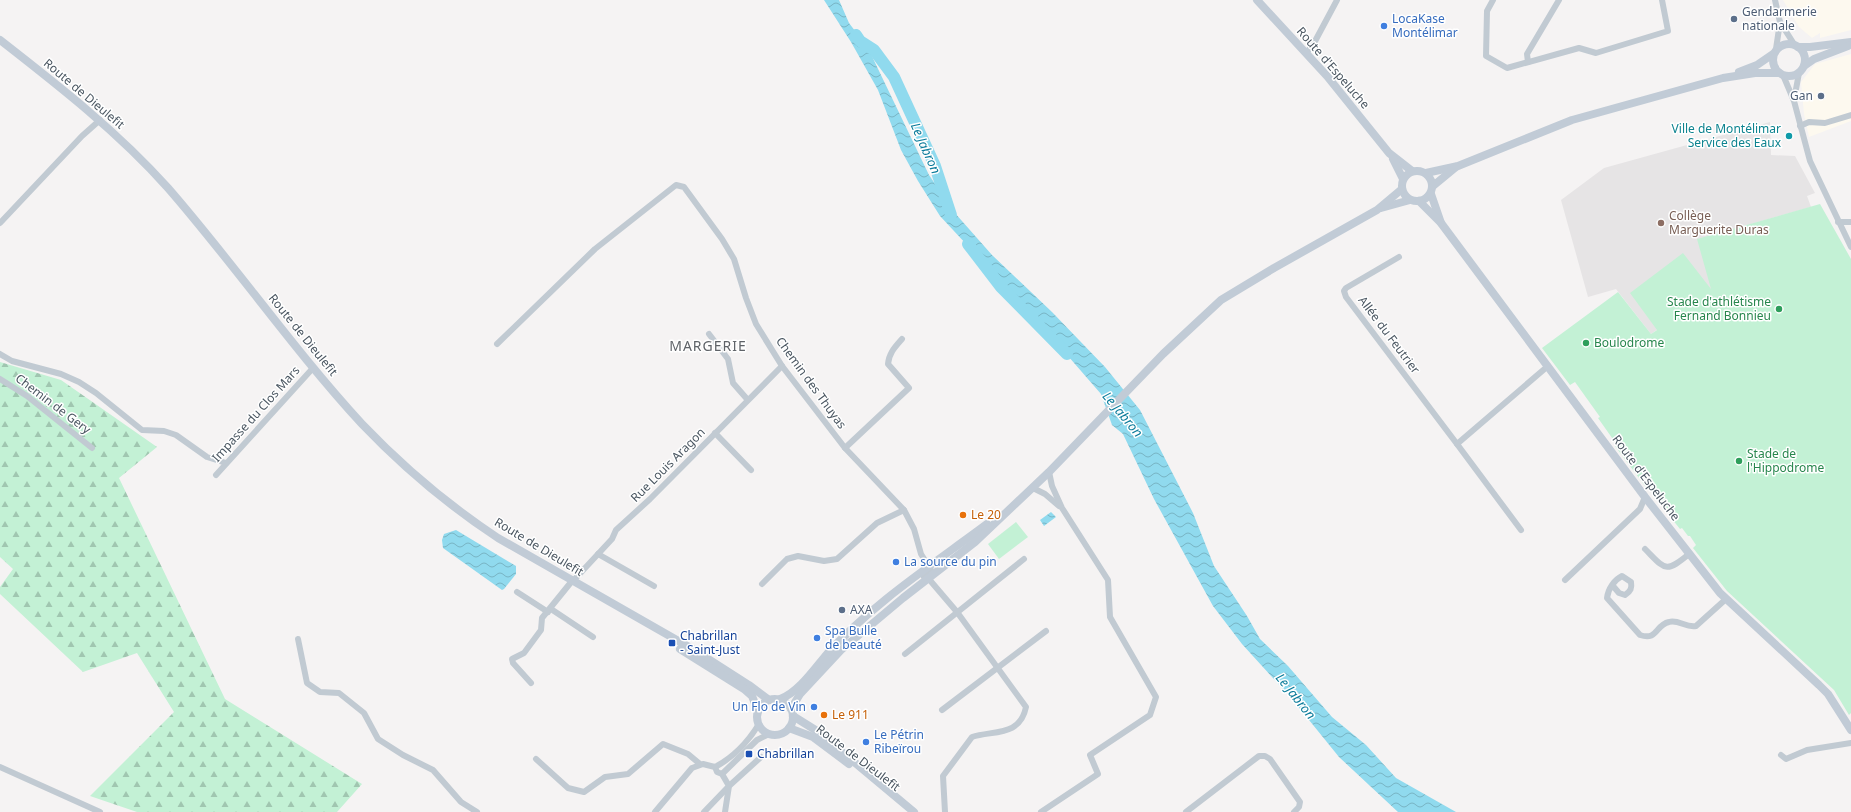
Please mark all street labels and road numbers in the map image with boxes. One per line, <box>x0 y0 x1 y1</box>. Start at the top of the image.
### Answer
street label: Route d'Espeluche <box>1293 23 1374 112</box>
street label: Route de Dieulefit <box>40 55 129 133</box>
street label: Route de Dieulefit <box>265 290 342 380</box>
street label: Allée du Feutrier <box>1355 292 1424 377</box>
street label: Chemin des Thuyas <box>772 333 851 432</box>
street label: Impasse du Clos Mars <box>208 362 304 465</box>
street label: Chemin de Gery <box>12 370 95 438</box>
street label: Rue Louis Aragon <box>627 424 709 506</box>
street label: Route d'Espeluche <box>1608 431 1684 524</box>
street label: Route de Dieulefit <box>492 513 588 580</box>
street label: Route de Dieulefit <box>813 720 904 795</box>

